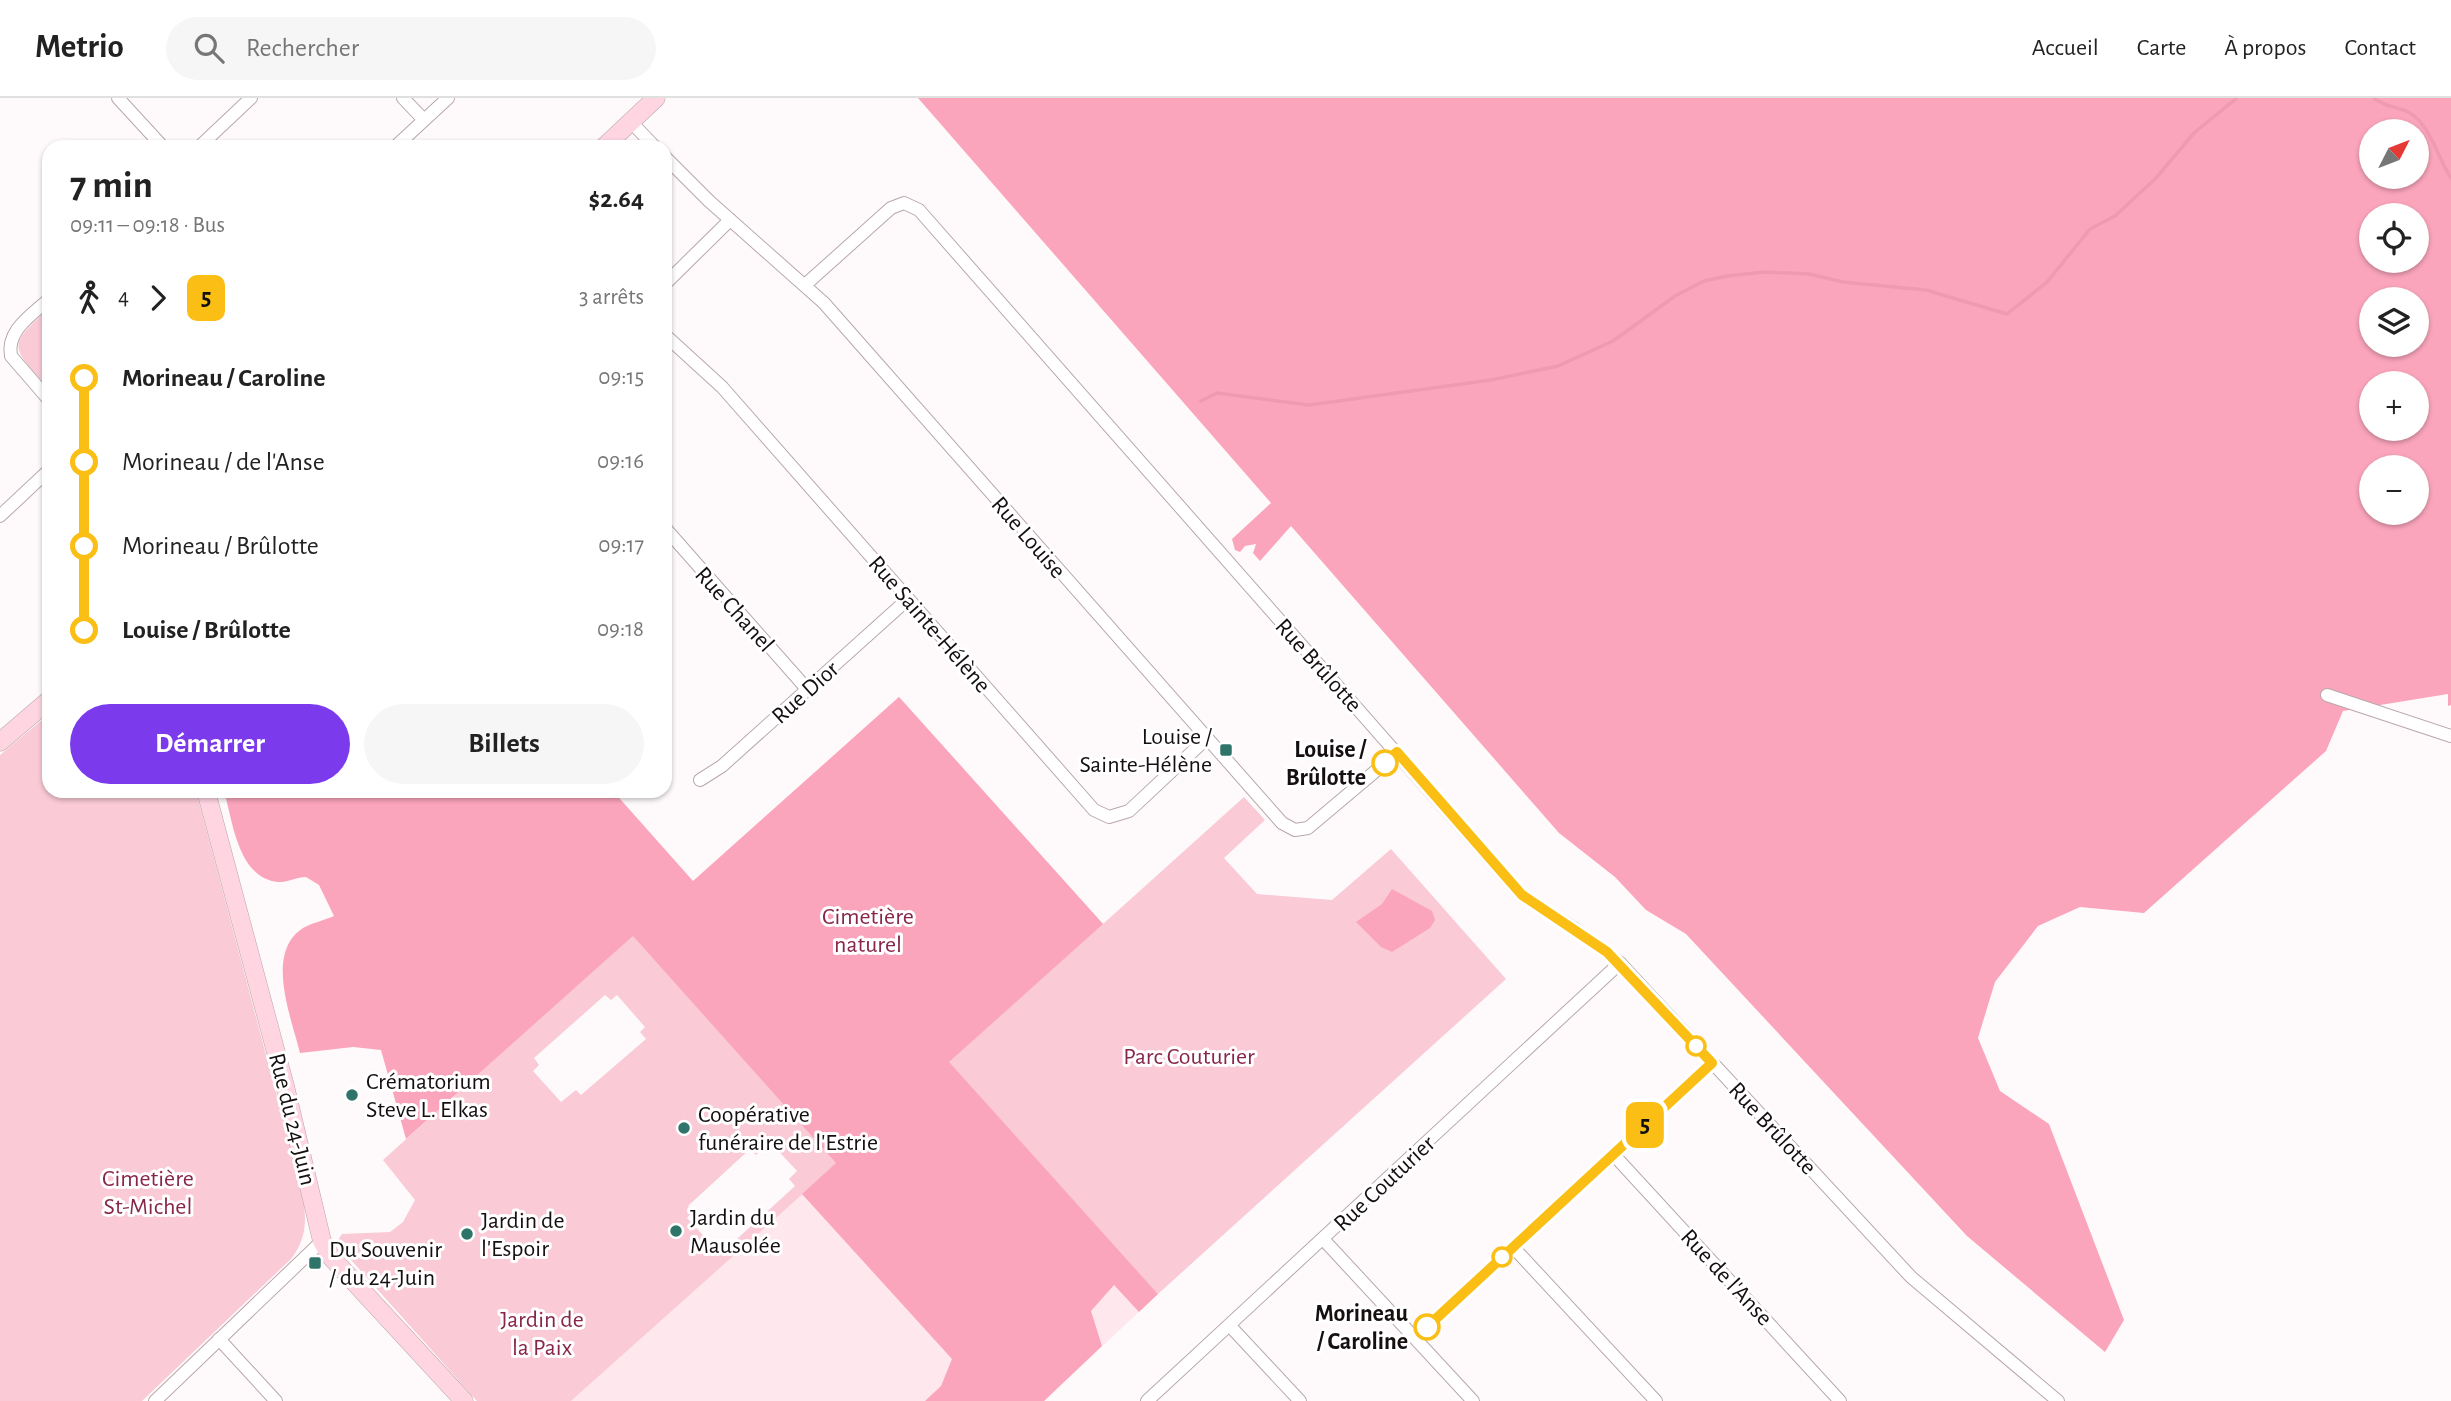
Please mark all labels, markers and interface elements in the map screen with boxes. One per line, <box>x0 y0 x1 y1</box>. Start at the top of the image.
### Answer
search box <box>166 17 656 80</box>
icon: search <box>190 29 228 67</box>
text: Metrio <box>35 31 124 64</box>
text: Rechercher <box>246 35 359 61</box>
text: Accueil <box>2032 36 2099 60</box>
text: Carte <box>2137 36 2186 60</box>
text: À propos <box>2224 36 2306 60</box>
text: Contact <box>2344 36 2416 60</box>
north arrow <box>2359 119 2429 189</box>
map controls <box>2359 119 2429 525</box>
text: 7 min <box>70 167 153 205</box>
text: $2.64 <box>588 186 644 212</box>
button: locate <box>2359 203 2429 273</box>
text: 09:11 – 09:18 · Bus <box>70 214 225 237</box>
icon: walk <box>70 279 108 317</box>
icon: forward <box>139 279 177 317</box>
text: 4 <box>118 286 129 309</box>
text: 5 <box>201 286 211 310</box>
text: 3 arrêts <box>579 286 644 309</box>
button: layers <box>2359 287 2429 357</box>
text: Morineau / Caroline <box>122 365 326 391</box>
text: 09:15 <box>598 366 644 389</box>
button: + <box>2359 371 2429 441</box>
text: Morineau / de l'Anse <box>122 449 325 475</box>
text: 09:16 <box>597 450 644 473</box>
button: − <box>2359 455 2429 525</box>
street label: Rue Louise <box>987 492 1070 583</box>
text: Morineau / Brûlotte <box>122 533 319 559</box>
text: 09:17 <box>598 534 644 557</box>
street label: Rue Sainte-Hélène <box>864 552 995 698</box>
street label: Rue Chanel <box>690 563 778 657</box>
street label: Rue Brûlotte <box>1270 614 1366 717</box>
text: Louise / Brûlotte <box>122 617 291 643</box>
text: 09:18 <box>597 618 644 641</box>
street label: Rue Dior <box>768 657 844 729</box>
button: Démarrer <box>70 704 350 784</box>
button: Billets <box>364 704 644 784</box>
place label: Louise / Sainte-Hélène <box>1079 725 1212 777</box>
place label: Louise / Brûlotte <box>1286 738 1367 790</box>
marker: Louise / Sainte-Hélène <box>1218 742 1234 758</box>
marker: Louise / Brûlotte <box>1372 750 1398 776</box>
park label: Cimetière naturel <box>822 905 914 957</box>
unlabelled marker <box>1686 1036 1706 1056</box>
park label: Parc Couturier <box>1123 1045 1255 1069</box>
street label: Rue du 24-Juin <box>264 1051 320 1188</box>
place label: Crématorium Steve L. Elkas <box>366 1070 491 1122</box>
street label: Rue Brûlotte <box>1724 1078 1821 1179</box>
marker: Crématorium Steve L. Elkas <box>344 1087 360 1103</box>
line badge: 5 <box>1622 1102 1668 1148</box>
place label: Coopérative funéraire de l'Estrie <box>698 1103 878 1155</box>
text: 5 <box>1640 1113 1650 1137</box>
marker: Coopérative funéraire de l'Estrie <box>676 1120 692 1136</box>
street label: Rue Couturier <box>1330 1131 1440 1236</box>
park label: Cimetière St-Michel <box>102 1167 194 1219</box>
place label: Jardin du Mausolée <box>690 1206 781 1258</box>
place label: Jardin de l'Espoir <box>481 1209 565 1261</box>
marker: Jardin du Mausolée <box>668 1223 684 1239</box>
street label: Rue de l'Anse <box>1676 1225 1777 1330</box>
marker: Jardin de l'Espoir <box>459 1226 475 1242</box>
place label: Du Souvenir / du 24-Juin <box>329 1238 442 1290</box>
unlabelled marker <box>1492 1247 1512 1267</box>
marker: Du Souvenir / du 24-Juin <box>307 1255 323 1271</box>
place label: Morineau / Caroline <box>1315 1302 1408 1354</box>
park label: Jardin de la Paix <box>500 1308 584 1360</box>
marker: Morineau / Caroline <box>1414 1314 1440 1340</box>

